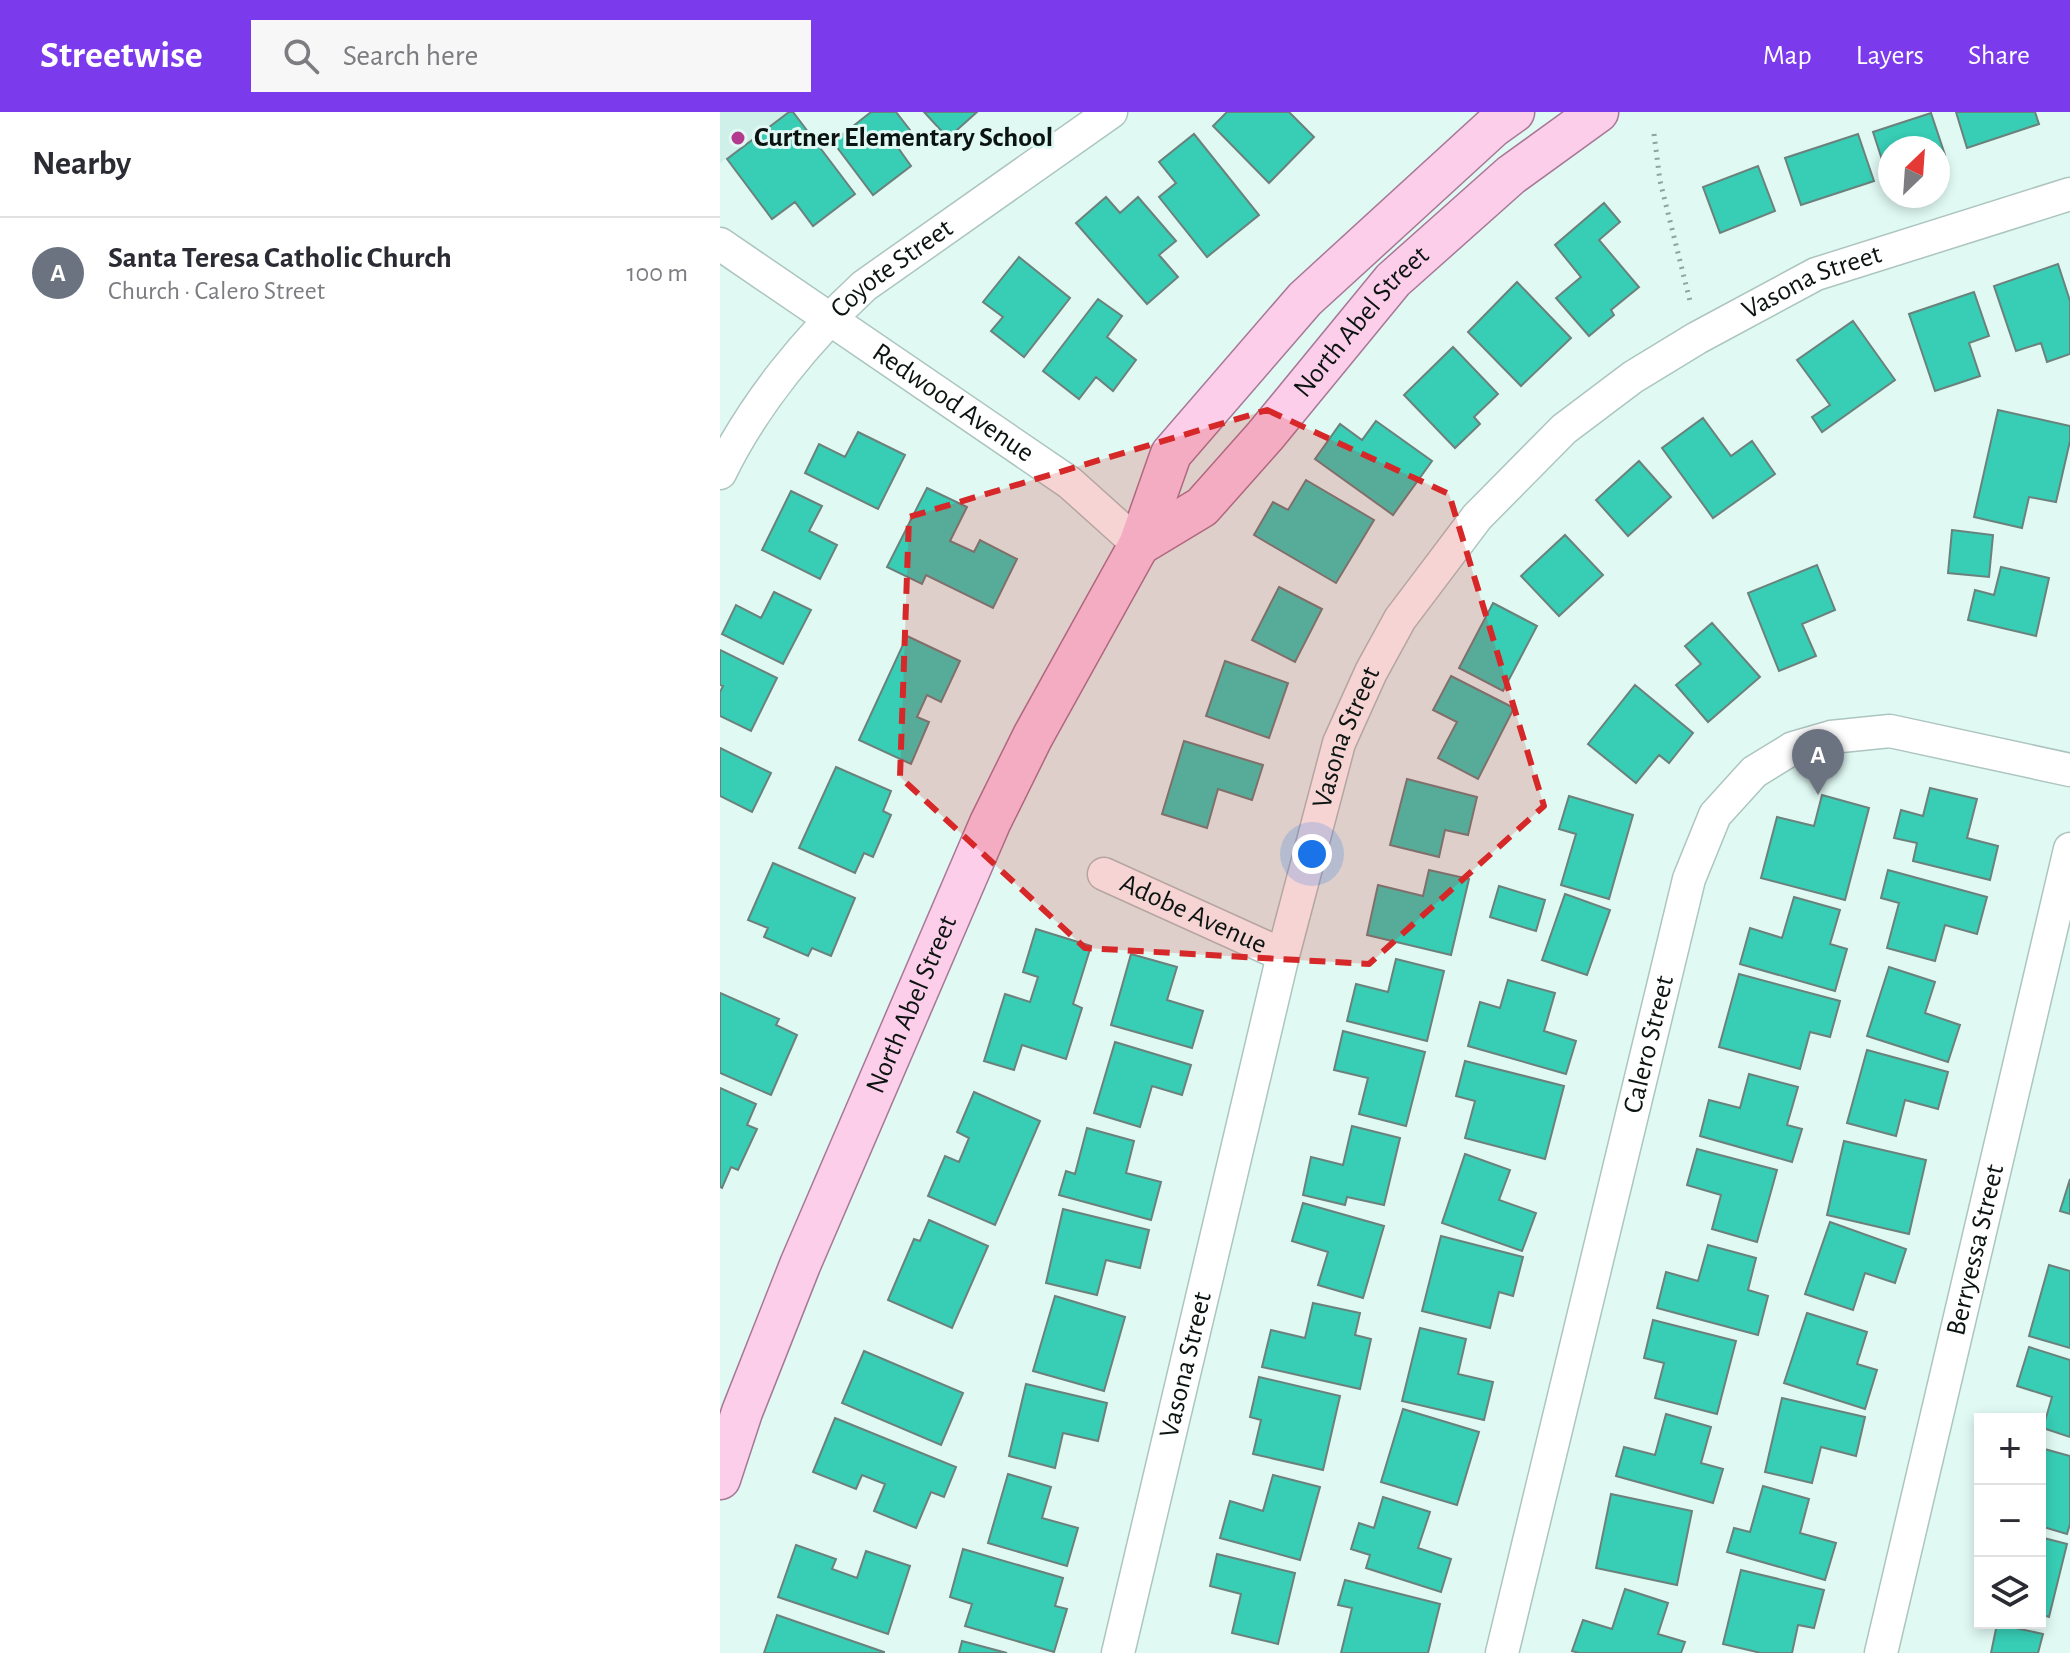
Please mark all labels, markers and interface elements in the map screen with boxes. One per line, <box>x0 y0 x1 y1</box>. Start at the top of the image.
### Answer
search box <box>251 20 811 92</box>
icon: search <box>279 34 323 78</box>
text: Streetwise <box>40 37 203 75</box>
text: Search here <box>343 41 478 71</box>
text: Map <box>1763 42 1812 70</box>
text: Layers <box>1856 42 1924 70</box>
text: Share <box>1968 42 2030 70</box>
place label: Curtner Elementary School <box>754 124 1053 152</box>
marker: Curtner Elementary School <box>729 129 747 147</box>
north arrow <box>1878 136 1950 208</box>
text: Nearby <box>32 147 131 181</box>
street label: Coyote Street <box>826 214 958 324</box>
street label: Vasona Street <box>1738 240 1885 325</box>
street label: North Abel Street <box>1289 241 1434 403</box>
text: Santa Teresa Catholic Church <box>108 243 452 273</box>
text: A <box>50 260 66 286</box>
text: 100 m <box>627 260 688 286</box>
text: Church · Calero Street <box>108 278 325 304</box>
street label: Redwood Avenue <box>867 338 1039 468</box>
street label: Vasona Street <box>1308 662 1385 811</box>
pin: A <box>1792 729 1844 795</box>
your location <box>1292 834 1332 874</box>
street label: Adobe Avenue <box>1116 869 1271 960</box>
street label: North Abel Street <box>862 912 962 1098</box>
street label: Calero Street <box>1619 973 1679 1116</box>
street label: Berryessa Street <box>1942 1162 2009 1338</box>
street label: Vasona Street <box>1155 1289 1217 1441</box>
map controls <box>1974 1413 2046 1629</box>
button: + <box>1974 1413 2046 1485</box>
button: − <box>1974 1485 2046 1557</box>
button: layers <box>1974 1557 2046 1629</box>

